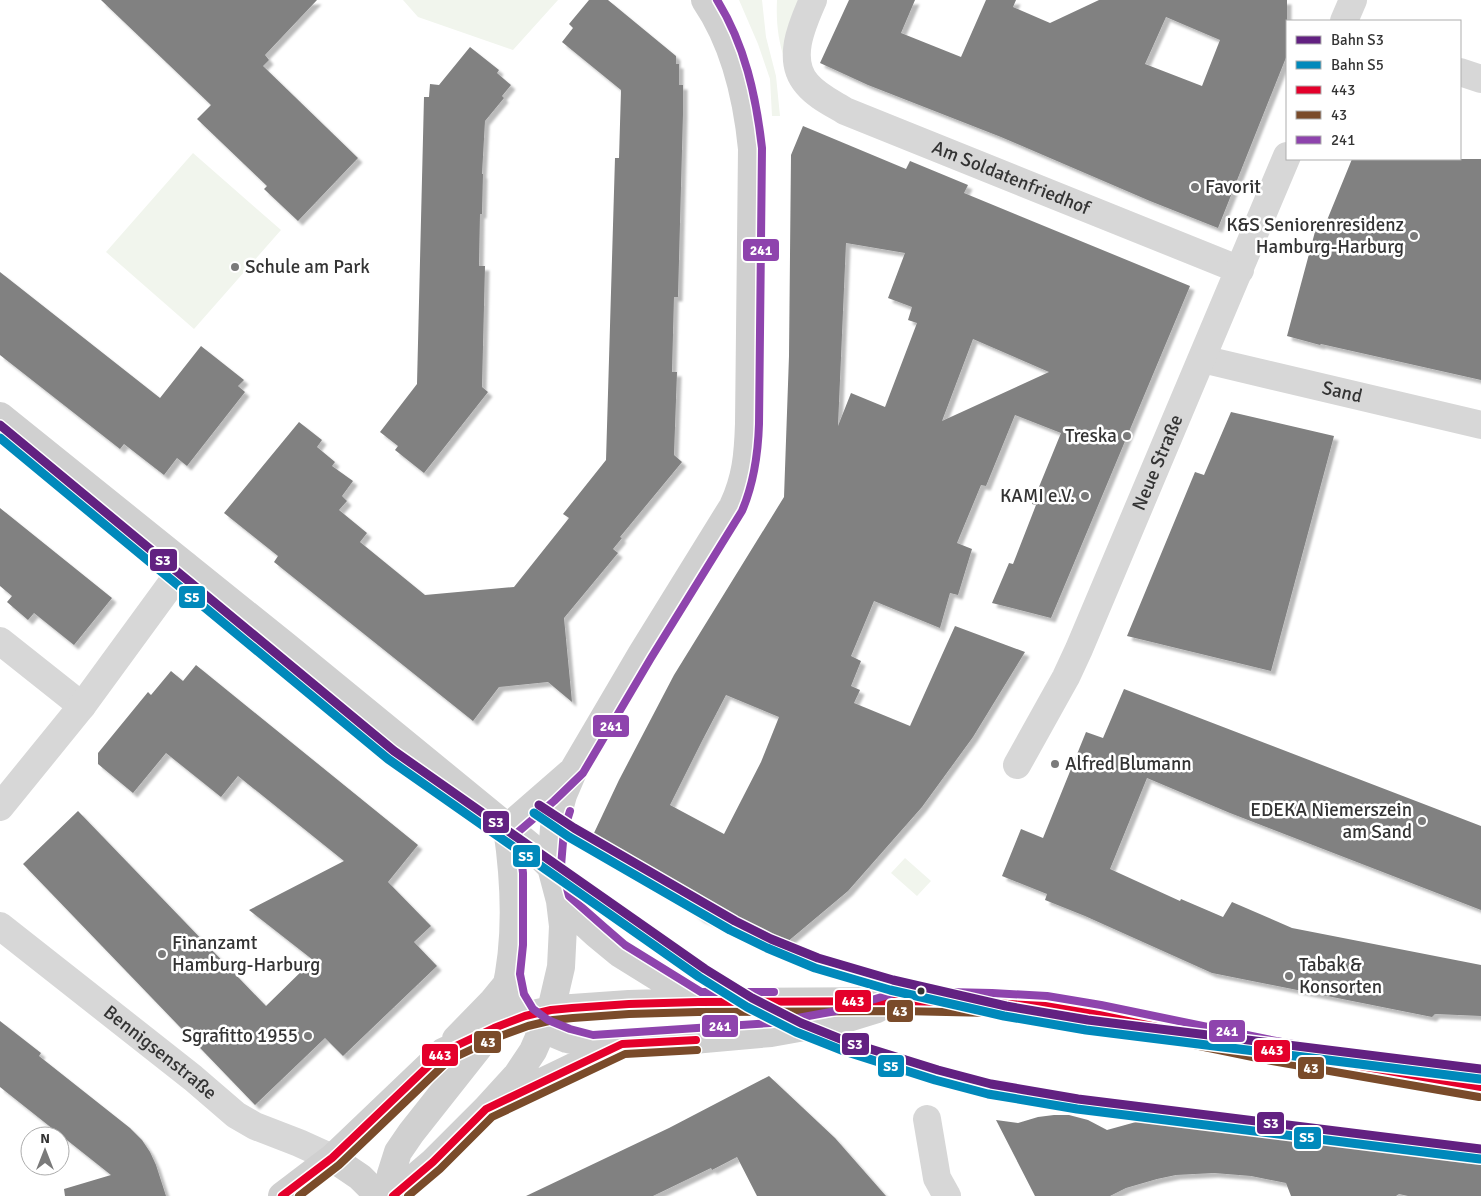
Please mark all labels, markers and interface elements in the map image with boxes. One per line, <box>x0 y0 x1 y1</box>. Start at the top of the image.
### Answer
legend <box>1286 20 1461 160</box>
text: Bahn S3 <box>1331 31 1384 49</box>
text: Bahn S5 <box>1331 56 1384 74</box>
text: 443 <box>1331 81 1355 99</box>
text: 43 <box>1331 106 1347 124</box>
text: 241 <box>1331 131 1355 149</box>
street label: Am Soldatenfriedhof <box>929 135 1095 221</box>
place label: Favorit <box>1205 175 1261 199</box>
marker: Favorit <box>1189 181 1201 193</box>
place label: K&S Seniorenresidenz Hamburg-Harburg <box>1226 213 1404 259</box>
marker: K&S Seniorenresidenz Hamburg-Harburg <box>1408 230 1420 242</box>
line badge: 241 <box>742 238 780 262</box>
text: 241 <box>750 242 773 259</box>
place label: Schule am Park <box>245 255 370 279</box>
marker: Schule am Park <box>229 261 241 273</box>
street label: Sand <box>1320 376 1365 409</box>
street label: Neue Straße <box>1127 411 1188 514</box>
place label: Treska <box>1065 424 1117 448</box>
marker: Treska <box>1121 430 1133 442</box>
place label: KAMI e.V. <box>1000 484 1075 508</box>
marker: KAMI e.V. <box>1079 490 1091 502</box>
line badge: S3 <box>149 548 178 572</box>
text: S3 <box>155 552 171 569</box>
line badge: S5 <box>178 585 206 609</box>
text: S5 <box>184 589 200 606</box>
line badge: 241 <box>592 714 630 738</box>
text: 241 <box>600 718 623 735</box>
place label: Alfred Blumann <box>1065 752 1192 776</box>
marker: Alfred Blumann <box>1049 758 1061 770</box>
place label: EDEKA Niemerszein am Sand <box>1250 798 1412 844</box>
line badge: S3 <box>482 810 510 834</box>
text: S3 <box>488 814 504 831</box>
marker: EDEKA Niemerszein am Sand <box>1416 815 1428 827</box>
line badge: S5 <box>512 844 541 868</box>
text: S5 <box>518 848 534 865</box>
place label: Finanzamt Hamburg-Harburg <box>172 931 320 977</box>
marker: Finanzamt Hamburg-Harburg <box>156 948 168 960</box>
place label: Tabak & Konsorten <box>1299 953 1382 999</box>
marker: Tabak & Konsorten <box>1283 970 1295 982</box>
unlabelled marker <box>916 986 926 996</box>
line badge: 443 <box>834 989 872 1013</box>
text: 443 <box>842 993 864 1010</box>
line badge: 43 <box>886 999 914 1023</box>
street label: Bennigsenstraße <box>99 1000 222 1105</box>
text: 43 <box>892 1003 908 1020</box>
line badge: 241 <box>701 1014 739 1038</box>
text: 241 <box>709 1018 732 1035</box>
line badge: 241 <box>1208 1019 1246 1043</box>
text: 241 <box>1216 1023 1239 1040</box>
place label: Sgrafitto 1955 <box>182 1024 298 1048</box>
marker: Sgrafitto 1955 <box>302 1030 314 1042</box>
line badge: 43 <box>473 1030 502 1054</box>
line badge: S3 <box>841 1032 870 1056</box>
text: 43 <box>480 1034 496 1051</box>
text: S3 <box>847 1036 863 1053</box>
line badge: 443 <box>1253 1039 1291 1063</box>
text: 443 <box>1261 1042 1283 1059</box>
line badge: 443 <box>421 1043 459 1067</box>
text: 443 <box>429 1047 451 1064</box>
line badge: S5 <box>877 1054 905 1078</box>
line badge: 43 <box>1297 1056 1325 1080</box>
text: S5 <box>883 1058 899 1075</box>
text: 43 <box>1303 1060 1319 1077</box>
line badge: S3 <box>1256 1111 1285 1135</box>
text: S3 <box>1263 1115 1279 1132</box>
north arrow <box>20 1126 70 1176</box>
line badge: S5 <box>1293 1126 1322 1150</box>
text: S5 <box>1299 1129 1315 1146</box>
text: N <box>40 1130 50 1147</box>

